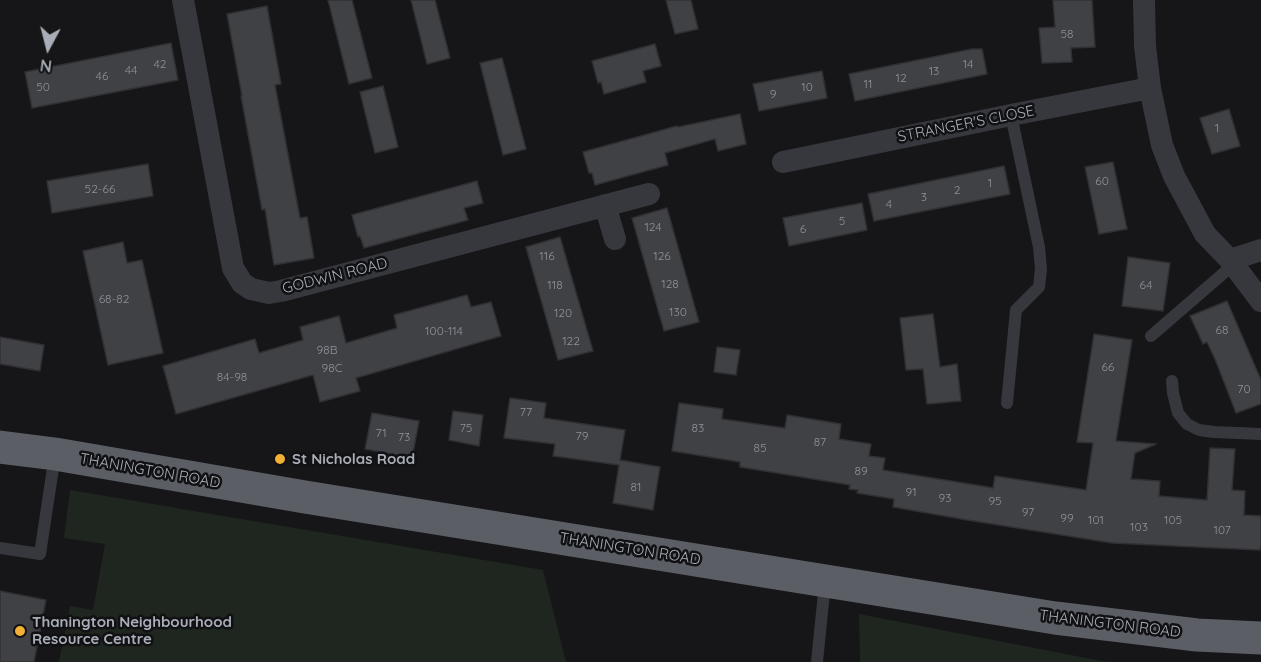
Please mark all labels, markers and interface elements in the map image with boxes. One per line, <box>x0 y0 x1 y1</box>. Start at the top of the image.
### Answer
north arrow <box>18 18 78 78</box>
house number: 58 <box>1060 27 1074 41</box>
text: N <box>39 55 53 77</box>
house number: 42 <box>154 57 166 71</box>
house number: 14 <box>963 57 973 71</box>
house number: 44 <box>125 63 137 77</box>
house number: 13 <box>929 64 939 78</box>
house number: 46 <box>96 69 108 83</box>
house number: 12 <box>895 71 907 85</box>
house number: 11 <box>864 77 872 91</box>
house number: 50 <box>36 80 50 94</box>
house number: 10 <box>801 80 813 94</box>
house number: 9 <box>770 87 776 101</box>
street label: STRANGER'S CLOSE <box>896 102 1036 146</box>
house number: 1 <box>1215 121 1219 135</box>
house number: 60 <box>1095 174 1109 188</box>
house number: 1 <box>988 176 992 190</box>
house number: 52-66 <box>85 182 115 196</box>
house number: 2 <box>954 183 960 197</box>
house number: 3 <box>921 190 927 204</box>
house number: 4 <box>886 197 892 211</box>
house number: 5 <box>839 214 845 228</box>
house number: 124 <box>644 220 662 234</box>
house number: 6 <box>800 222 806 236</box>
house number: 116 <box>539 249 555 263</box>
house number: 126 <box>653 249 671 263</box>
street label: GODWIN ROAD <box>281 254 389 298</box>
house number: 128 <box>661 277 679 291</box>
house number: 118 <box>547 278 563 292</box>
house number: 64 <box>1140 278 1152 292</box>
house number: 68-82 <box>99 292 129 306</box>
house number: 130 <box>669 305 687 319</box>
house number: 120 <box>554 306 572 320</box>
house number: 68 <box>1216 323 1228 337</box>
house number: 100-114 <box>425 324 463 338</box>
house number: 122 <box>562 334 580 348</box>
house number: 98B <box>317 343 337 357</box>
house number: 66 <box>1102 360 1114 374</box>
house number: 98C <box>321 361 343 375</box>
house number: 84-98 <box>217 370 247 384</box>
house number: 70 <box>1237 382 1251 396</box>
house number: 77 <box>520 405 532 419</box>
house number: 75 <box>460 421 472 435</box>
house number: 83 <box>692 421 704 435</box>
house number: 71 <box>375 426 387 440</box>
house number: 79 <box>576 429 588 443</box>
house number: 73 <box>398 430 410 444</box>
house number: 87 <box>814 435 826 449</box>
house number: 85 <box>753 441 767 455</box>
street label: THANINGTON ROAD <box>78 450 222 492</box>
place label: St Nicholas Road <box>292 450 415 468</box>
marker: St Nicholas Road <box>273 452 287 466</box>
house number: 89 <box>854 464 868 478</box>
house number: 81 <box>631 480 641 494</box>
house number: 91 <box>905 485 917 499</box>
house number: 93 <box>939 491 951 505</box>
house number: 95 <box>988 494 1002 508</box>
house number: 97 <box>1022 505 1034 519</box>
house number: 99 <box>1060 511 1074 525</box>
house number: 101 <box>1088 513 1104 527</box>
house number: 105 <box>1164 513 1182 527</box>
house number: 103 <box>1130 520 1148 534</box>
house number: 107 <box>1213 523 1231 537</box>
street label: THANINGTON ROAD <box>558 529 702 569</box>
street label: THANINGTON ROAD <box>1038 606 1182 642</box>
place label: Thanington Neighbourhood Resource Centre <box>32 613 232 648</box>
marker: Thanington Neighbourhood Resource Centre <box>13 624 27 638</box>

